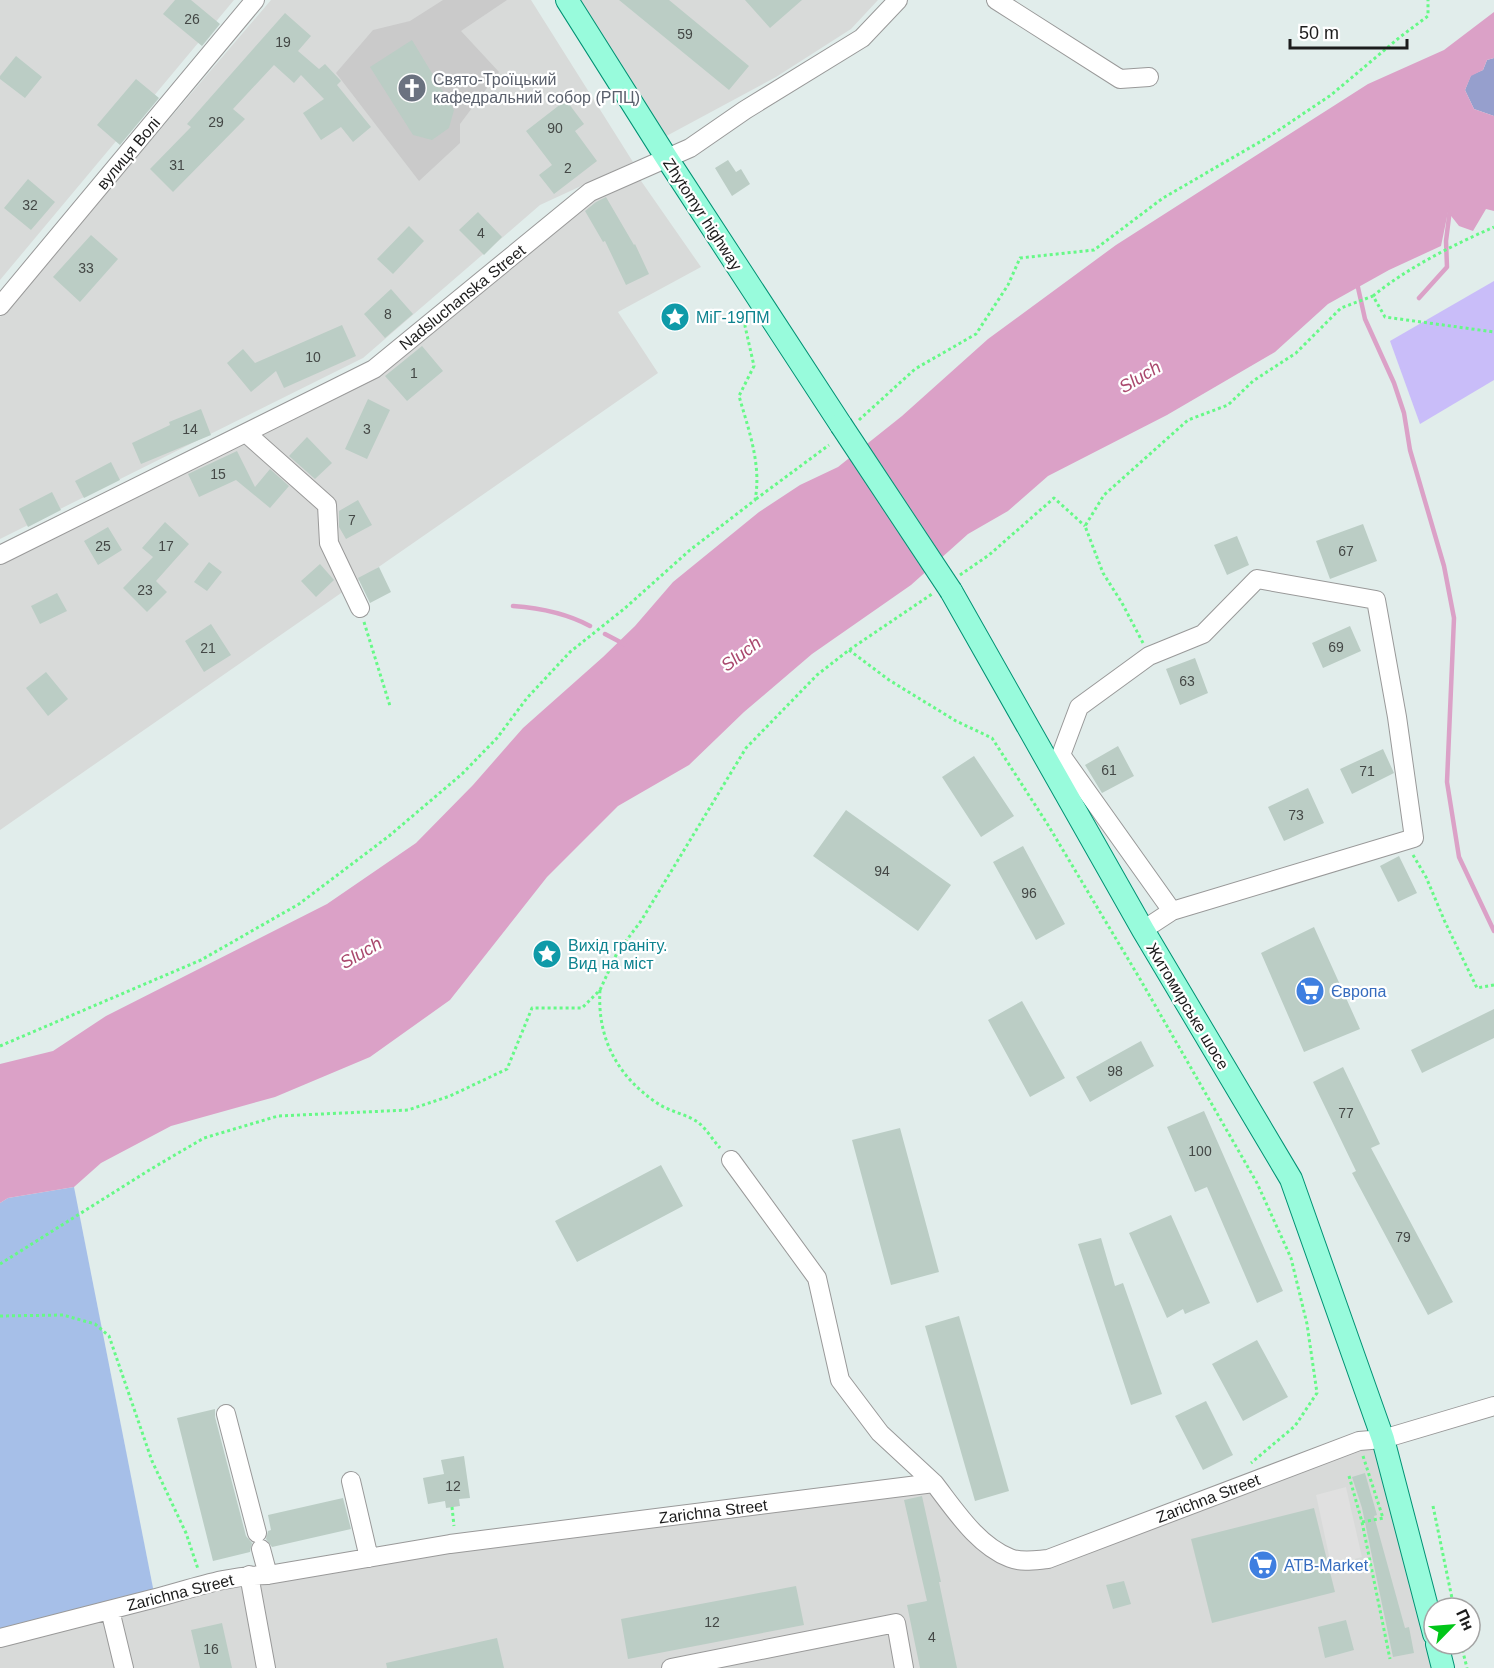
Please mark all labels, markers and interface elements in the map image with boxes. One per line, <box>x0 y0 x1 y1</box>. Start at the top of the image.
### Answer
house number: 26 <box>184 11 200 27</box>
scale bar <box>1290 12 1407 50</box>
text: 50 m <box>1299 23 1339 43</box>
house number: 59 <box>677 26 693 42</box>
house number: 19 <box>275 34 291 50</box>
place label: Свято-Троїцький кафедральний собор (РПЦ) <box>433 71 640 106</box>
church icon: Свято-Троїцький кафедральний собор (РПЦ) <box>396 72 428 104</box>
street label: вулиця Волі <box>93 114 163 193</box>
house number: 29 <box>208 114 224 130</box>
house number: 90 <box>547 120 563 136</box>
street label: Zhytomyr highway <box>660 155 745 273</box>
house number: 31 <box>169 157 185 173</box>
house number: 2 <box>564 160 572 176</box>
house number: 32 <box>22 197 38 213</box>
house number: 4 <box>477 225 485 241</box>
street label: Nadsluchanska Street <box>396 241 529 353</box>
house number: 33 <box>78 260 94 276</box>
place icon: МіГ-19ПМ <box>659 301 691 333</box>
house number: 8 <box>384 306 392 322</box>
place label: МіГ-19ПМ <box>696 309 770 326</box>
house number: 10 <box>305 349 321 365</box>
water label: Sluch <box>1116 357 1164 397</box>
house number: 1 <box>410 365 418 381</box>
house number: 14 <box>182 421 198 437</box>
house number: 3 <box>363 421 371 437</box>
house number: 15 <box>210 466 226 482</box>
house number: 7 <box>348 512 356 528</box>
house number: 25 <box>95 538 111 554</box>
house number: 17 <box>158 538 174 554</box>
house number: 67 <box>1338 543 1354 559</box>
house number: 23 <box>137 582 153 598</box>
water label: Sluch <box>717 632 765 676</box>
house number: 69 <box>1328 639 1344 655</box>
house number: 21 <box>200 640 216 656</box>
house number: 63 <box>1179 673 1195 689</box>
house number: 61 <box>1101 762 1117 778</box>
house number: 71 <box>1359 763 1375 779</box>
house number: 73 <box>1288 807 1304 823</box>
house number: 94 <box>874 863 890 879</box>
house number: 96 <box>1021 885 1037 901</box>
water label: Sluch <box>337 933 385 973</box>
place label: Вихід граніту. Вид на міст <box>568 937 667 972</box>
place icon: Вихід граніту. Вид на міст <box>531 938 563 970</box>
street label: Житомирське шосе <box>1143 940 1232 1072</box>
supermarket icon: Європа <box>1294 975 1326 1007</box>
place label: Європа <box>1331 983 1386 1000</box>
house number: 98 <box>1107 1063 1123 1079</box>
house number: 77 <box>1338 1105 1354 1121</box>
house number: 100 <box>1188 1143 1212 1159</box>
house number: 79 <box>1395 1229 1411 1245</box>
street label: Zarichna Street <box>1154 1471 1263 1526</box>
house number: 12 <box>445 1478 461 1494</box>
street label: Zarichna Street <box>658 1496 769 1527</box>
supermarket icon: ATB-Market <box>1247 1549 1279 1581</box>
place label: ATB-Market <box>1284 1557 1369 1574</box>
street label: Zarichna Street <box>125 1571 236 1614</box>
north arrow <box>1422 1596 1482 1656</box>
text: Пн <box>1453 1607 1477 1633</box>
house number: 12 <box>704 1614 720 1630</box>
house number: 4 <box>928 1629 936 1645</box>
house number: 16 <box>203 1641 219 1657</box>

